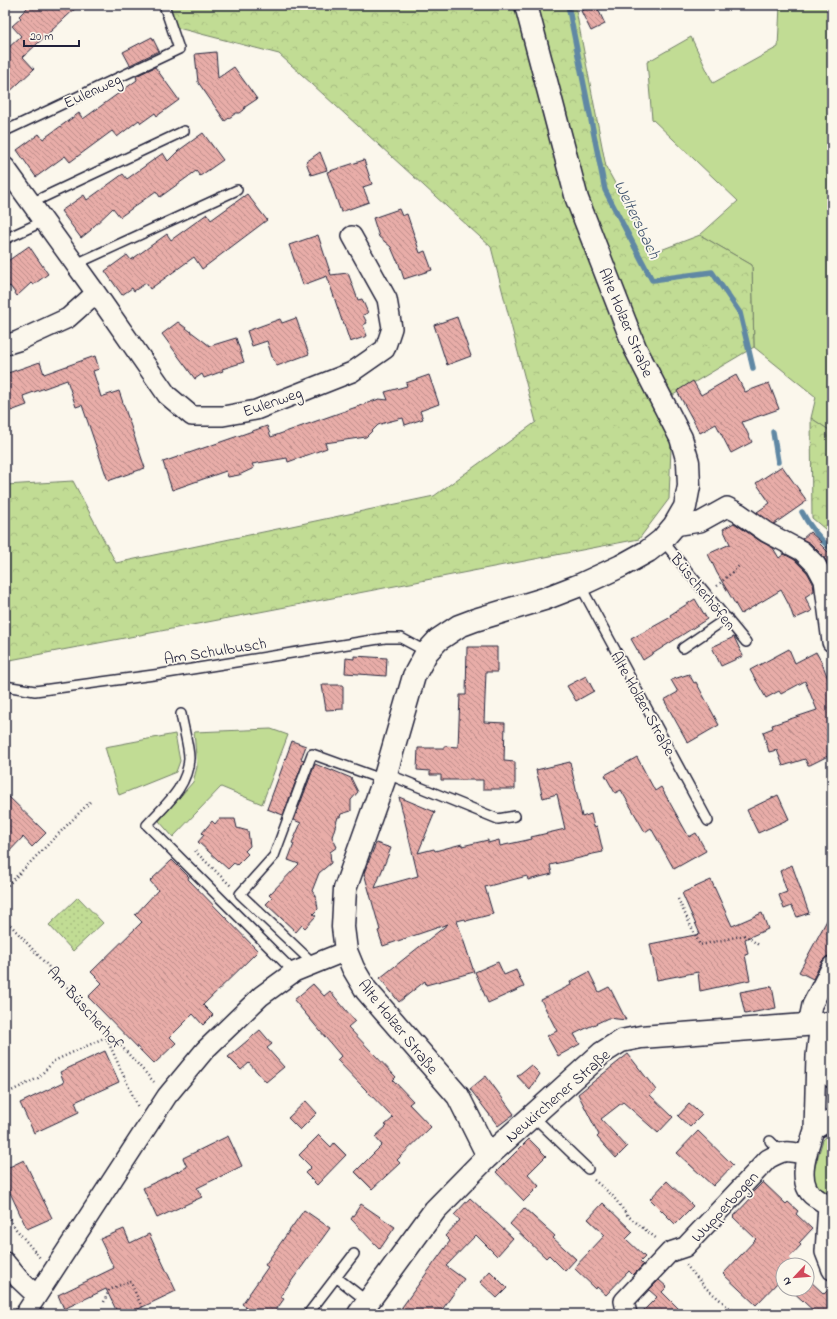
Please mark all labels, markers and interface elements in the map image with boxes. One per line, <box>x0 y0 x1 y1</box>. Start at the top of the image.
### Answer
scale bar <box>24 22 79 48</box>
text: 20 m <box>30 28 53 46</box>
street label: Eulenweg <box>60 68 126 116</box>
water label: Weltersbach <box>607 176 667 264</box>
street label: Alte Holzer Straße <box>591 264 659 382</box>
street label: Eulenweg <box>240 382 306 424</box>
street label: Büscherhöfen <box>663 548 741 636</box>
street label: Am Schulbusch <box>162 632 268 672</box>
street label: Alte Holzer Straße <box>604 647 681 761</box>
street label: Am Büscherhof <box>41 961 129 1056</box>
street label: Alte Holzer Straße <box>351 974 444 1081</box>
street label: Neukirchener Straße <box>500 1043 617 1149</box>
street label: Wupperbogen <box>686 1166 765 1248</box>
north arrow <box>775 1257 815 1297</box>
text: N <box>778 1274 796 1288</box>

